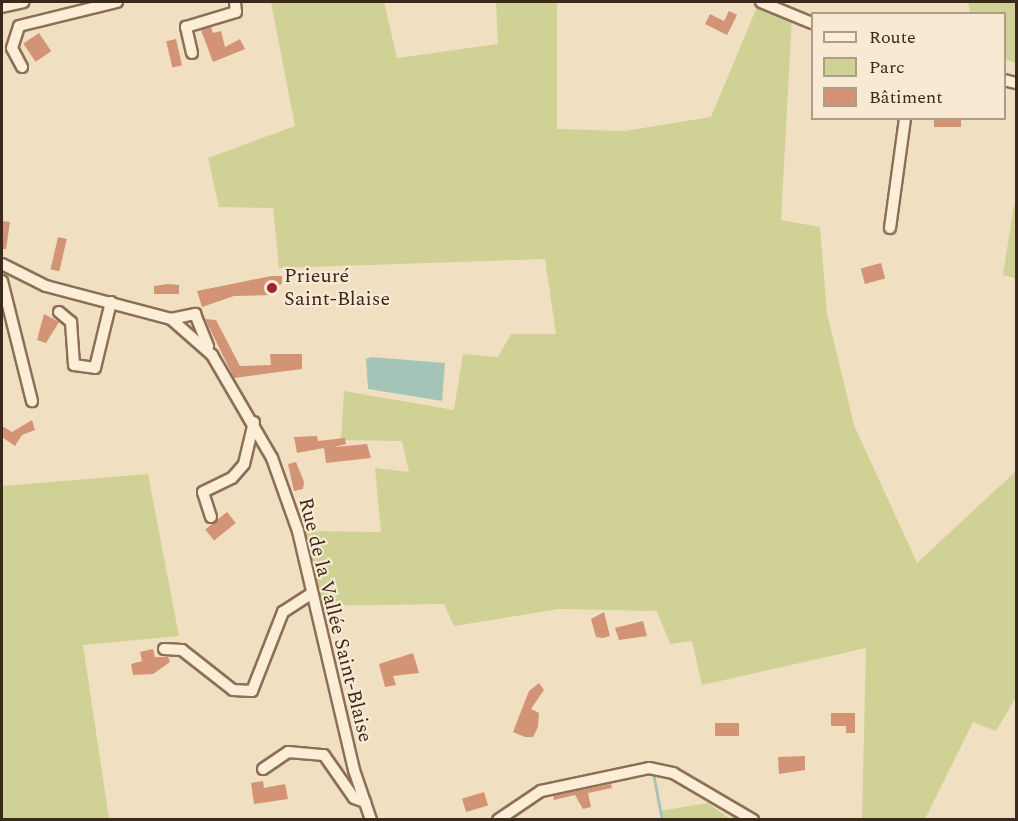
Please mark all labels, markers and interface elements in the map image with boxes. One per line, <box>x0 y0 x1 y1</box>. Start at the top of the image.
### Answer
legend <box>811 12 1006 120</box>
text: Route <box>869 24 916 51</box>
text: Parc <box>869 54 905 81</box>
text: Bâtiment <box>869 84 943 111</box>
place label: Prieuré Saint-Blaise <box>284 264 390 311</box>
marker: Prieuré Saint-Blaise <box>265 281 279 295</box>
street label: Rue de la Vallée Saint-Blaise <box>293 495 377 745</box>

